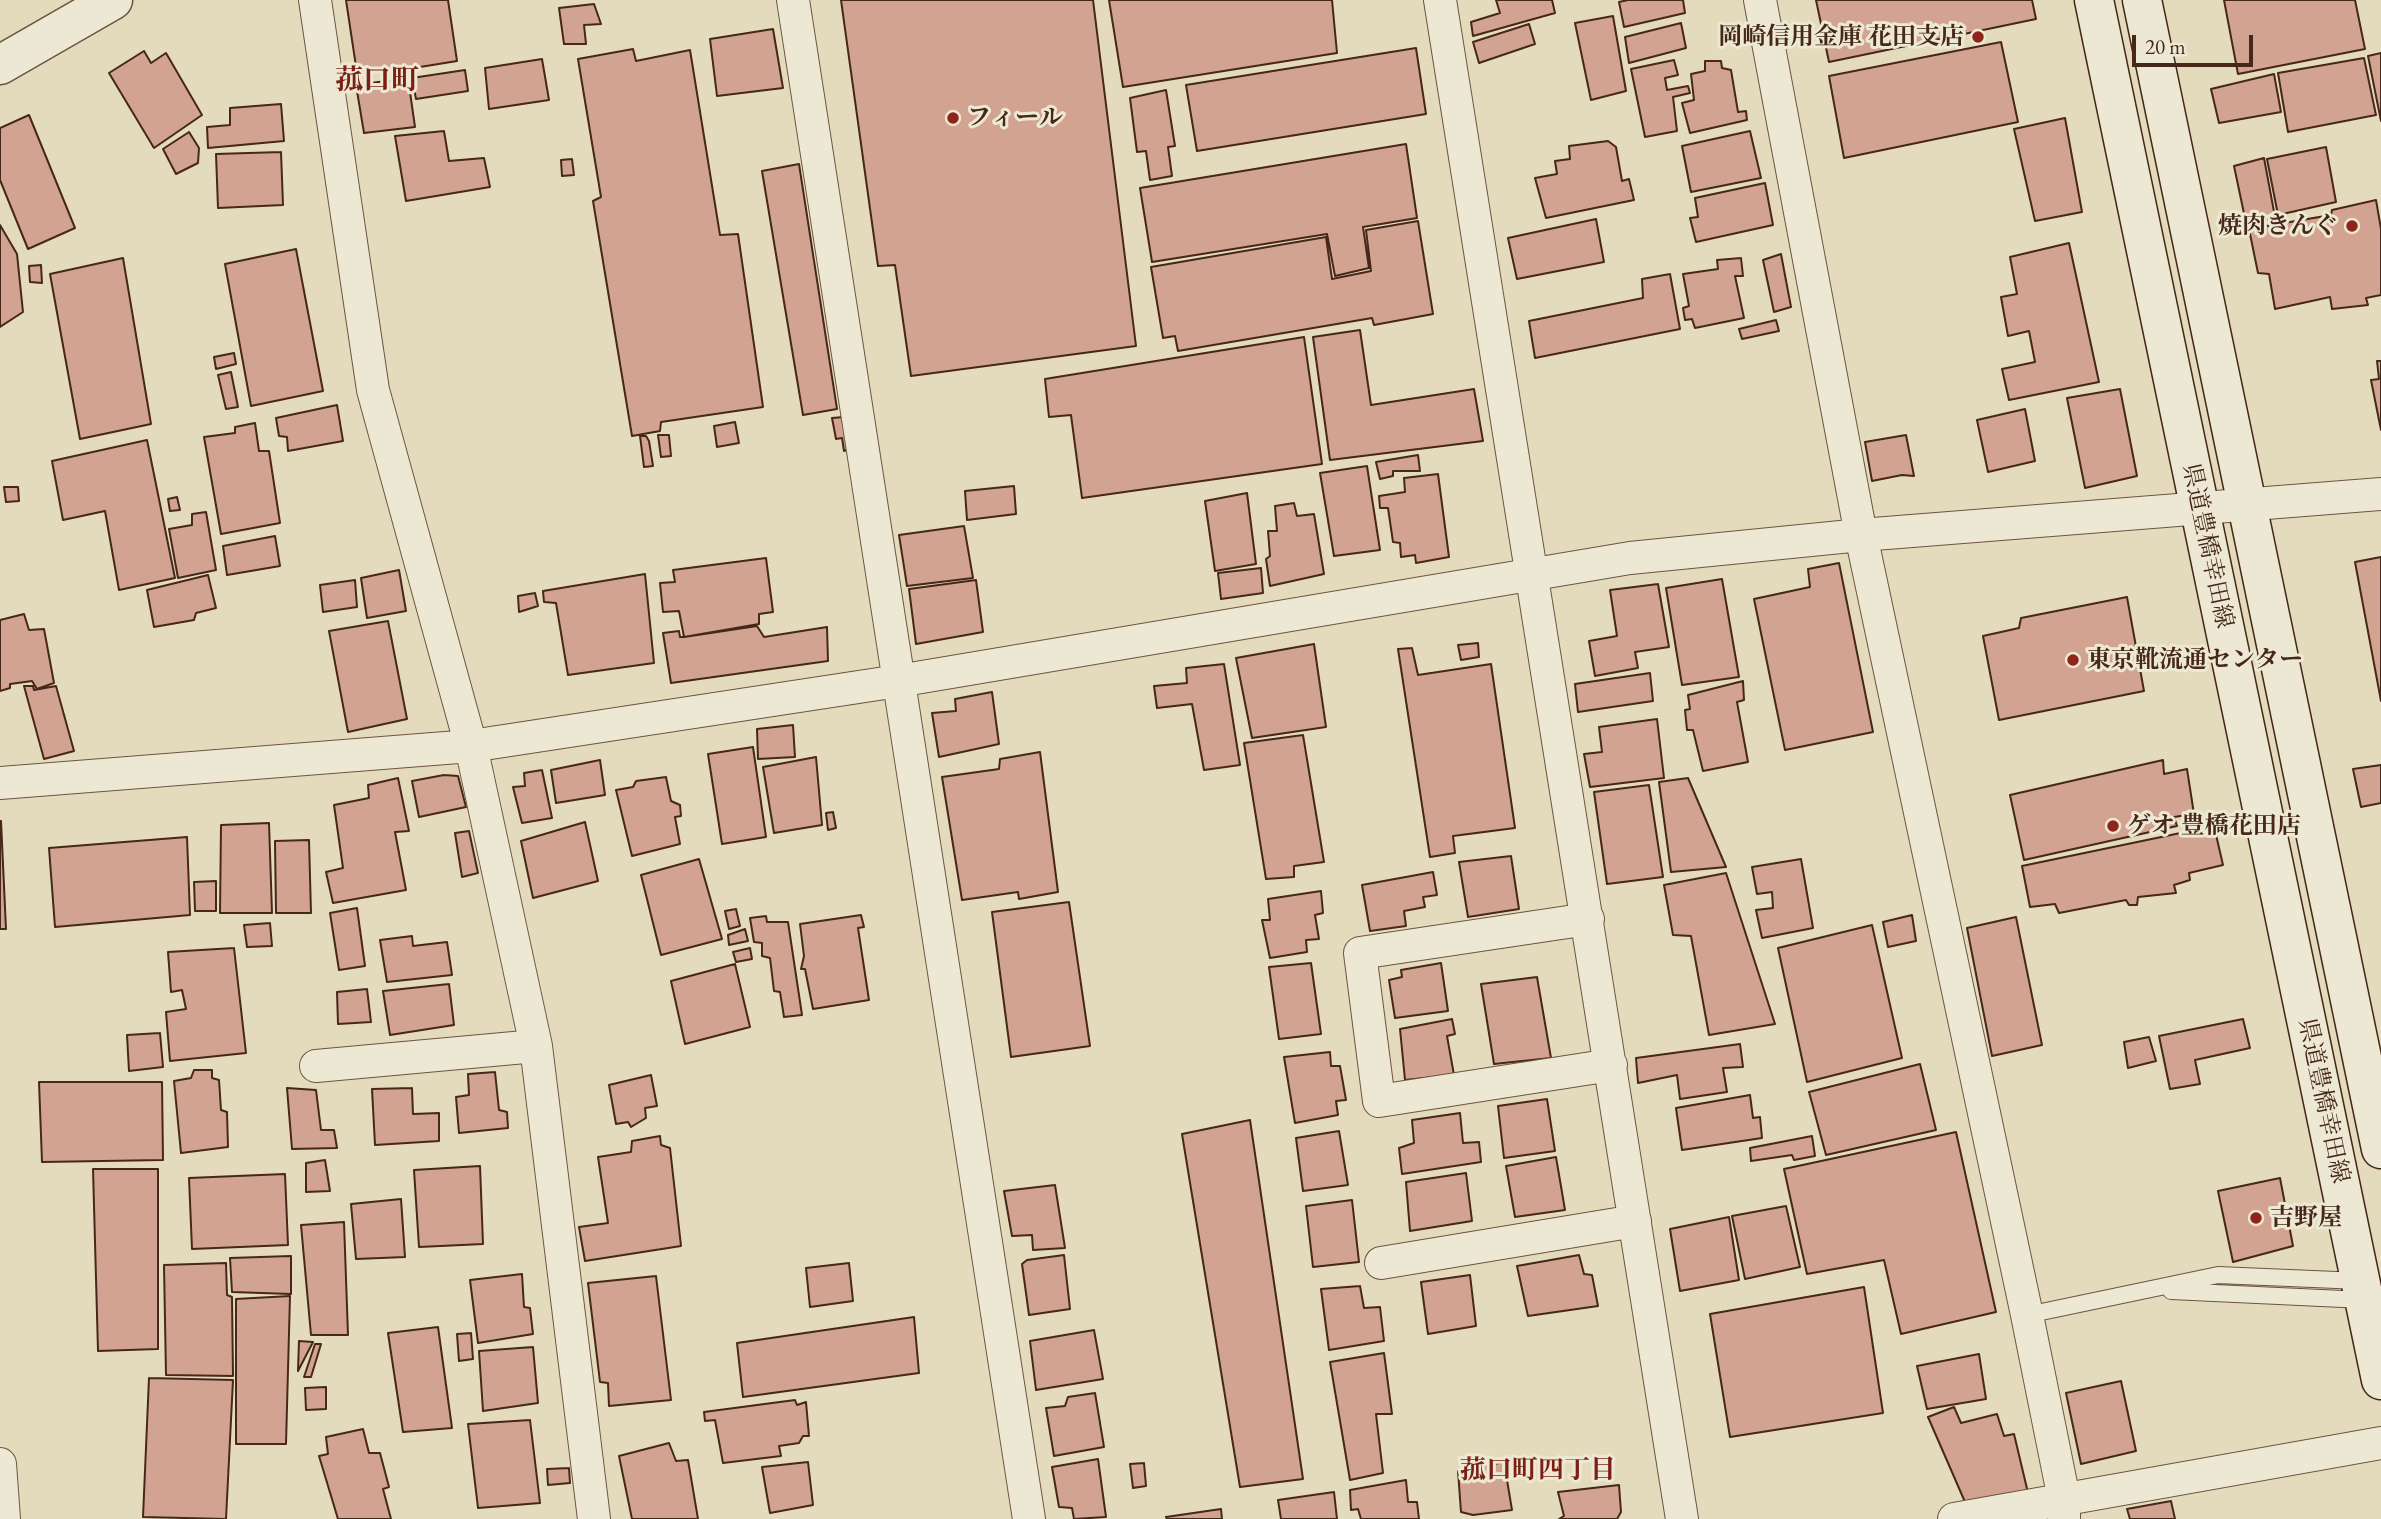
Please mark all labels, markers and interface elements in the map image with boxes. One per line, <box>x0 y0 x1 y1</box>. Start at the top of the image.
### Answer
scale bar <box>2136 21 2257 65</box>
place label: 岡崎信用金庫 花田支店 <box>1718 23 1964 51</box>
marker: 岡崎信用金庫 花田支店 <box>1970 29 1986 45</box>
text: 20 m <box>2145 33 2186 60</box>
district label: 菰口町 <box>335 64 419 98</box>
place label: フィール <box>967 104 1063 132</box>
marker: フィール <box>945 110 961 126</box>
place label: 焼肉きんぐ <box>2218 212 2338 240</box>
marker: 焼肉きんぐ <box>2344 218 2360 234</box>
street label: 県道豊橋幸田線 <box>2175 461 2239 631</box>
place label: 東京靴流通センター <box>2087 646 2303 674</box>
marker: 東京靴流通センター <box>2065 652 2081 668</box>
place label: ゲオ 豊橋花田店 <box>2127 812 2301 840</box>
marker: ゲオ 豊橋花田店 <box>2105 818 2121 834</box>
street label: 県道豊橋幸田線 <box>2291 1016 2355 1186</box>
place label: 吉野屋 <box>2270 1204 2342 1232</box>
marker: 吉野屋 <box>2248 1210 2264 1226</box>
district label: 菰口町四丁目 <box>1460 1455 1616 1487</box>

